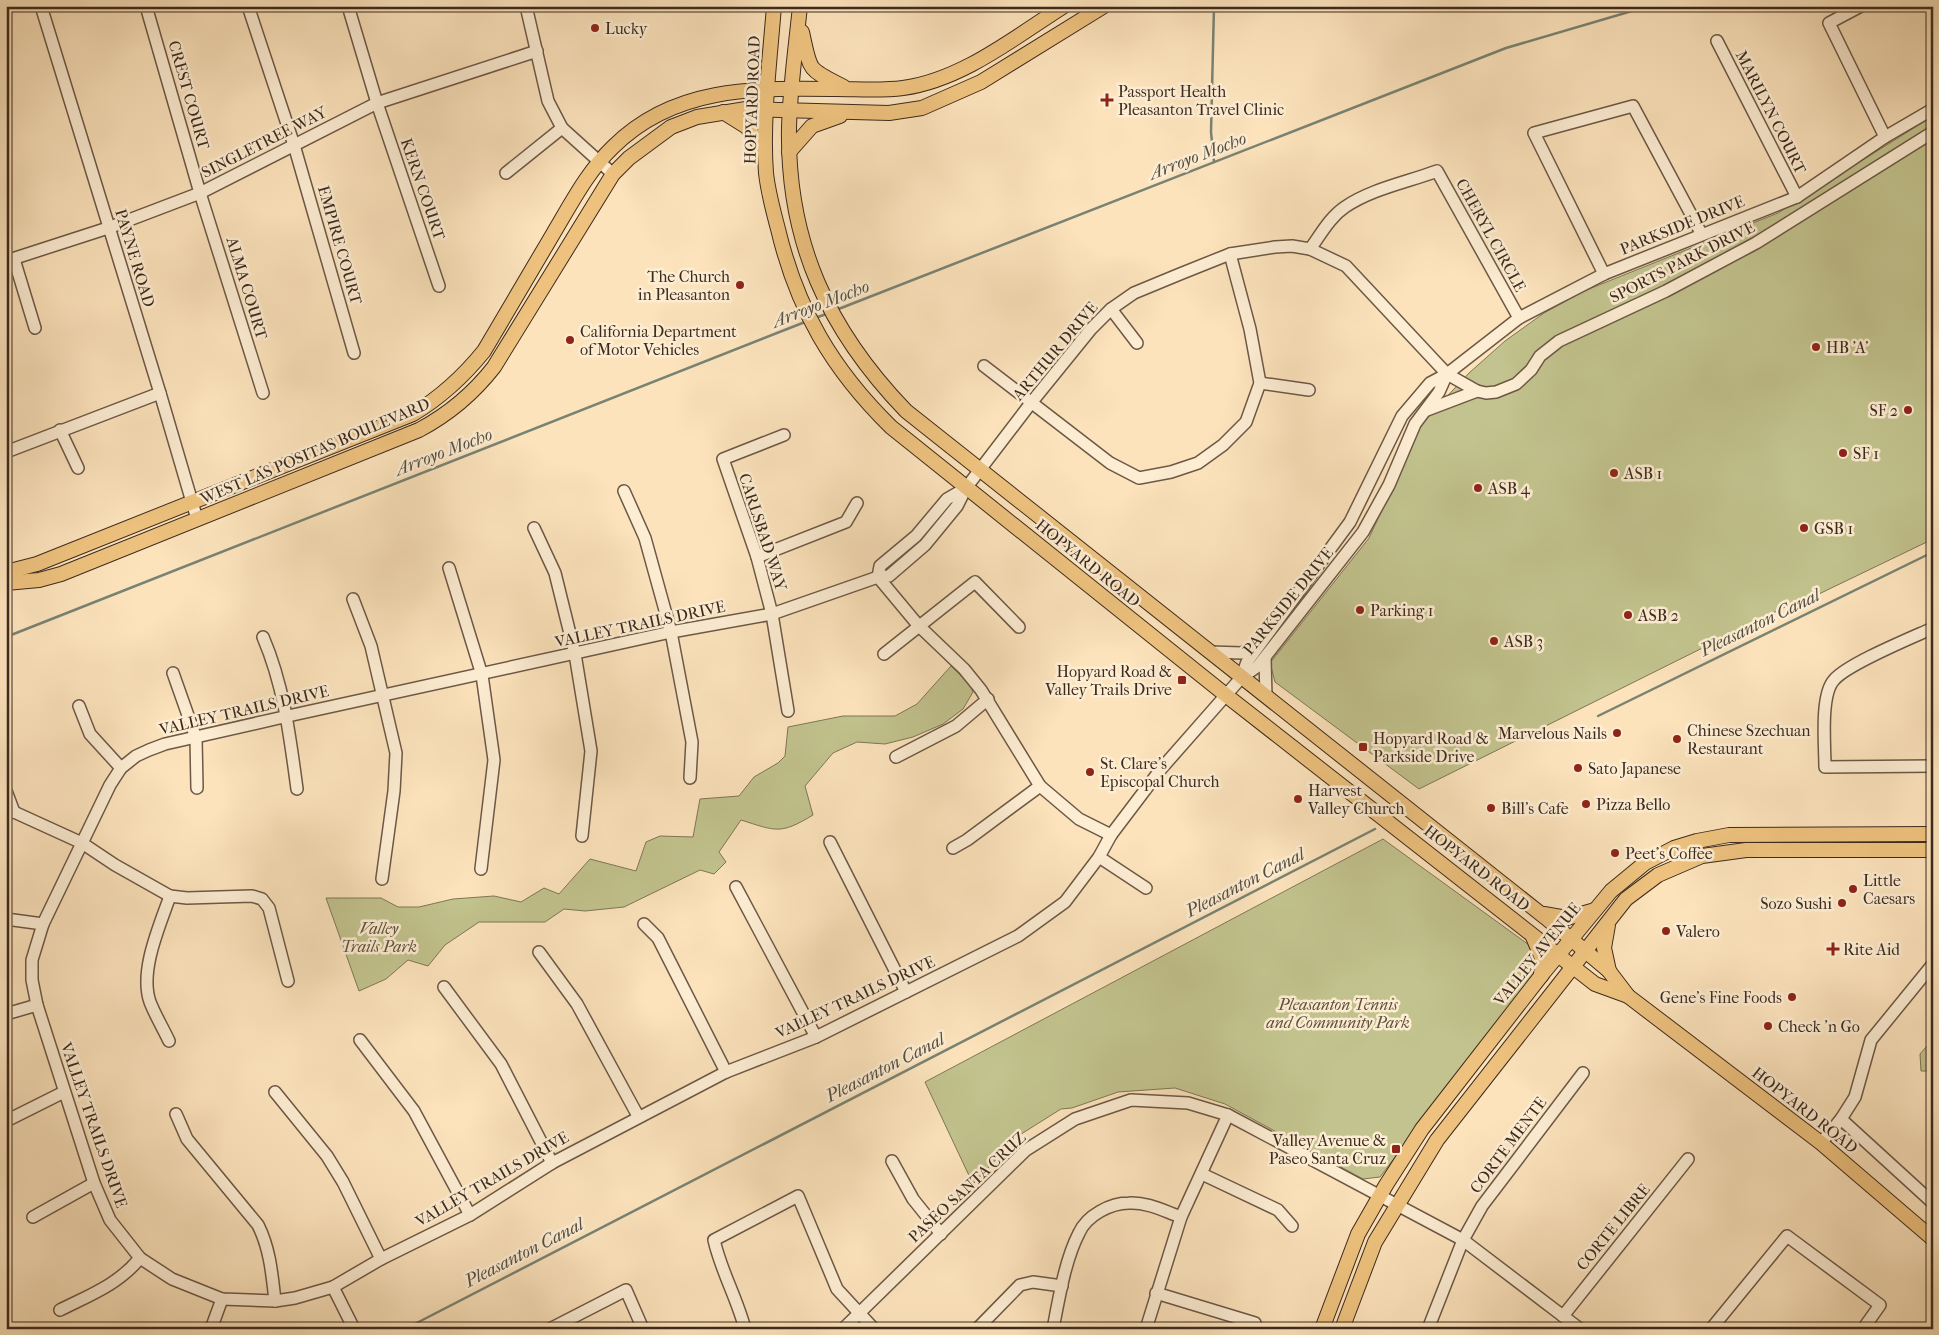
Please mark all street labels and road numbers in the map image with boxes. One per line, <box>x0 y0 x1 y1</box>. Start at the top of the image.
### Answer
street label: HOPYARD ROAD <box>740 35 764 165</box>
street label: CREST COURT <box>164 38 214 152</box>
street label: MARILYN COURT <box>1732 47 1810 177</box>
street label: SINGLETREE WAY <box>198 102 331 182</box>
street label: KERN COURT <box>397 136 449 242</box>
street label: CHERYL CIRCLE <box>1452 175 1530 295</box>
street label: EMPIRE COURT <box>314 183 366 307</box>
street label: PARKSIDE DRIVE <box>1617 191 1747 259</box>
street label: PAYNE ROAD <box>111 207 159 309</box>
street label: SPORTS PARK DRIVE <box>1606 217 1758 307</box>
street label: ALMA COURT <box>222 234 272 342</box>
street label: ARTHUR DRIVE <box>1008 298 1102 405</box>
street label: WEST LAS POSITAS BOULEVARD <box>196 394 433 509</box>
street label: CARLSBAD WAY <box>735 471 791 594</box>
street label: HOPYARD ROAD <box>1032 515 1144 611</box>
street label: PARKSIDE DRIVE <box>1239 543 1337 658</box>
street label: VALLEY TRAILS DRIVE <box>552 597 727 652</box>
street label: VALLEY TRAILS DRIVE <box>156 681 331 739</box>
street label: HOPYARD ROAD <box>1420 821 1534 915</box>
street label: VALLEY AVENUE <box>1489 898 1585 1010</box>
street label: VALLEY TRAILS DRIVE <box>771 952 938 1043</box>
street label: VALLEY TRAILS DRIVE <box>56 1039 131 1210</box>
street label: HOPYARD ROAD <box>1748 1063 1862 1157</box>
street label: CORTE MENTE <box>1466 1093 1550 1197</box>
street label: VALLEY TRAILS DRIVE <box>411 1127 572 1231</box>
street label: PASEO SANTA CRUZ <box>904 1128 1030 1246</box>
street label: CORTE LIBRE <box>1572 1180 1654 1274</box>

